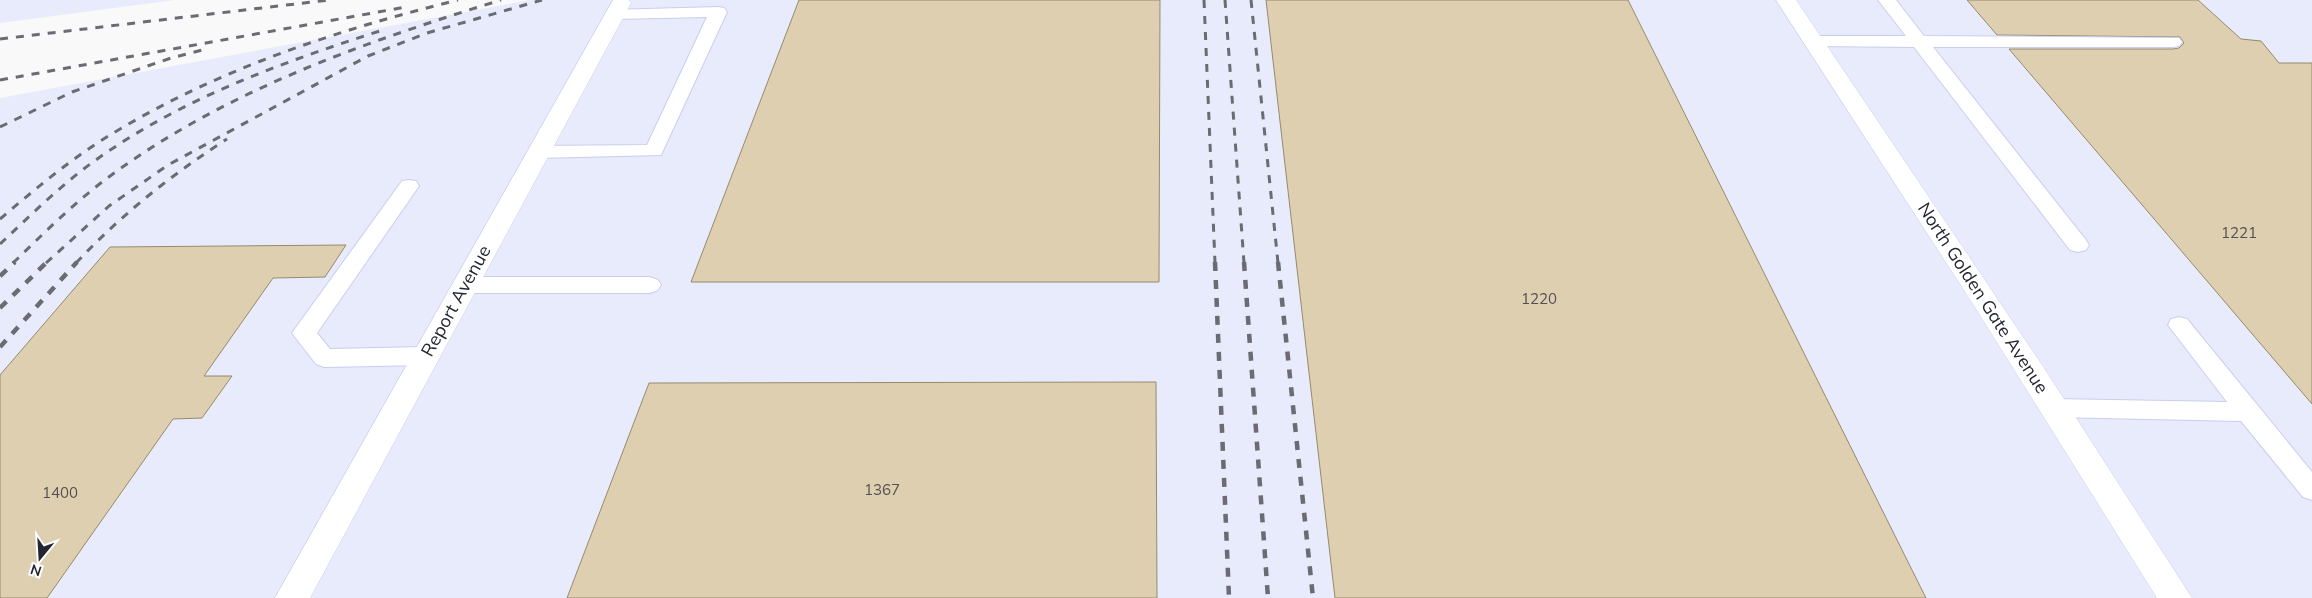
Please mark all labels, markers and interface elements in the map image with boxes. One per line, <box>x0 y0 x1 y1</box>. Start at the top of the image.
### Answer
street label: North Golden Gate Avenue <box>1913 198 2054 398</box>
house number: 1221 <box>2221 223 2257 242</box>
street label: Report Avenue <box>415 241 496 360</box>
house number: 1220 <box>1521 289 1557 308</box>
house number: 1367 <box>864 480 900 499</box>
house number: 1400 <box>42 483 78 502</box>
north arrow <box>15 533 65 583</box>
text: N <box>28 560 44 581</box>

